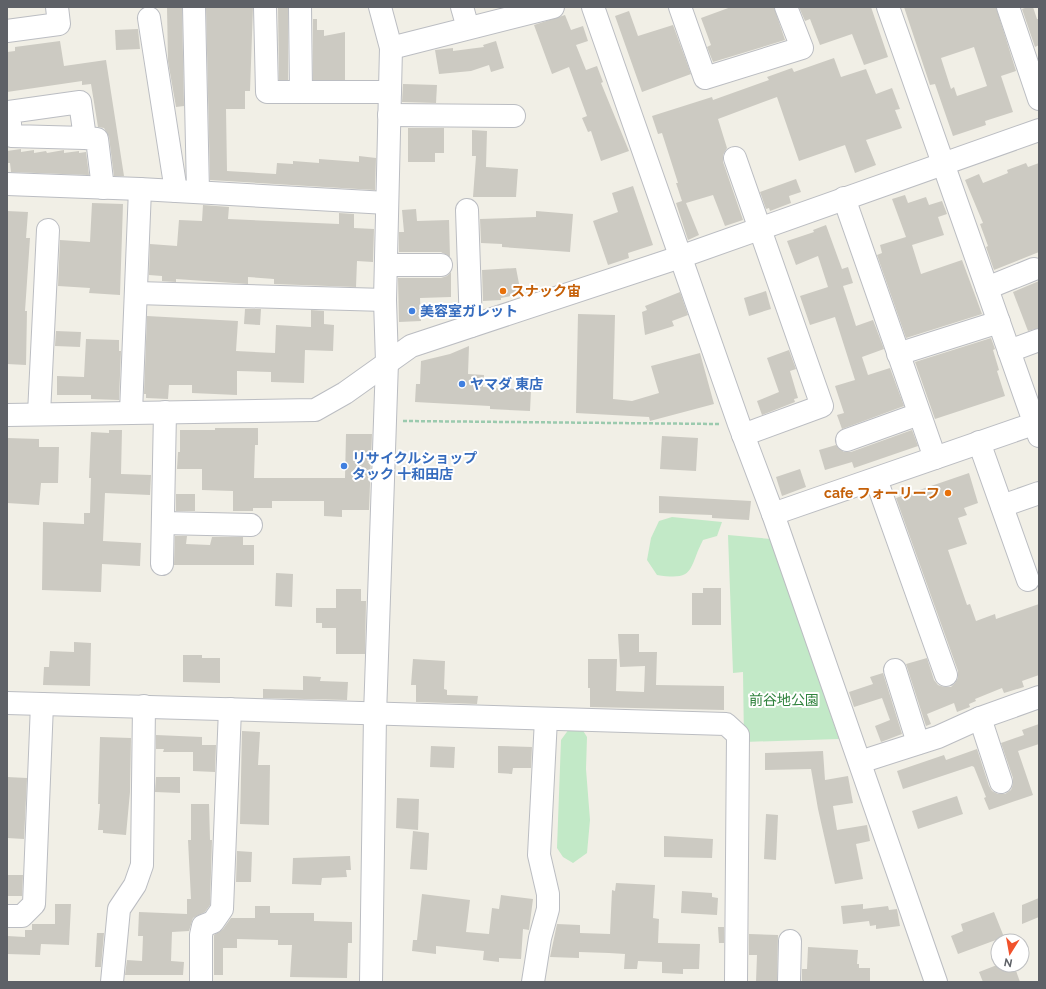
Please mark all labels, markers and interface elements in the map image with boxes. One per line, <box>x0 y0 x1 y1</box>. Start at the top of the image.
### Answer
place label: スナック宙 <box>511 283 581 299</box>
marker: スナック宙 <box>498 286 508 296</box>
place label: 美容室ガレット <box>420 303 518 319</box>
marker: 美容室ガレット <box>407 306 417 316</box>
place label: ヤマダ 東店 <box>470 376 543 392</box>
marker: ヤマダ 東店 <box>457 379 467 389</box>
place label: リサイクルショップ タック 十和田店 <box>352 450 477 482</box>
marker: リサイクルショップ タック 十和田店 <box>339 461 349 471</box>
place label: cafe フォーリーフ <box>824 485 940 501</box>
marker: cafe フォーリーフ <box>943 488 953 498</box>
park label: 前谷地公園 <box>749 692 819 708</box>
north arrow <box>990 933 1030 973</box>
text: N <box>1003 955 1014 970</box>

